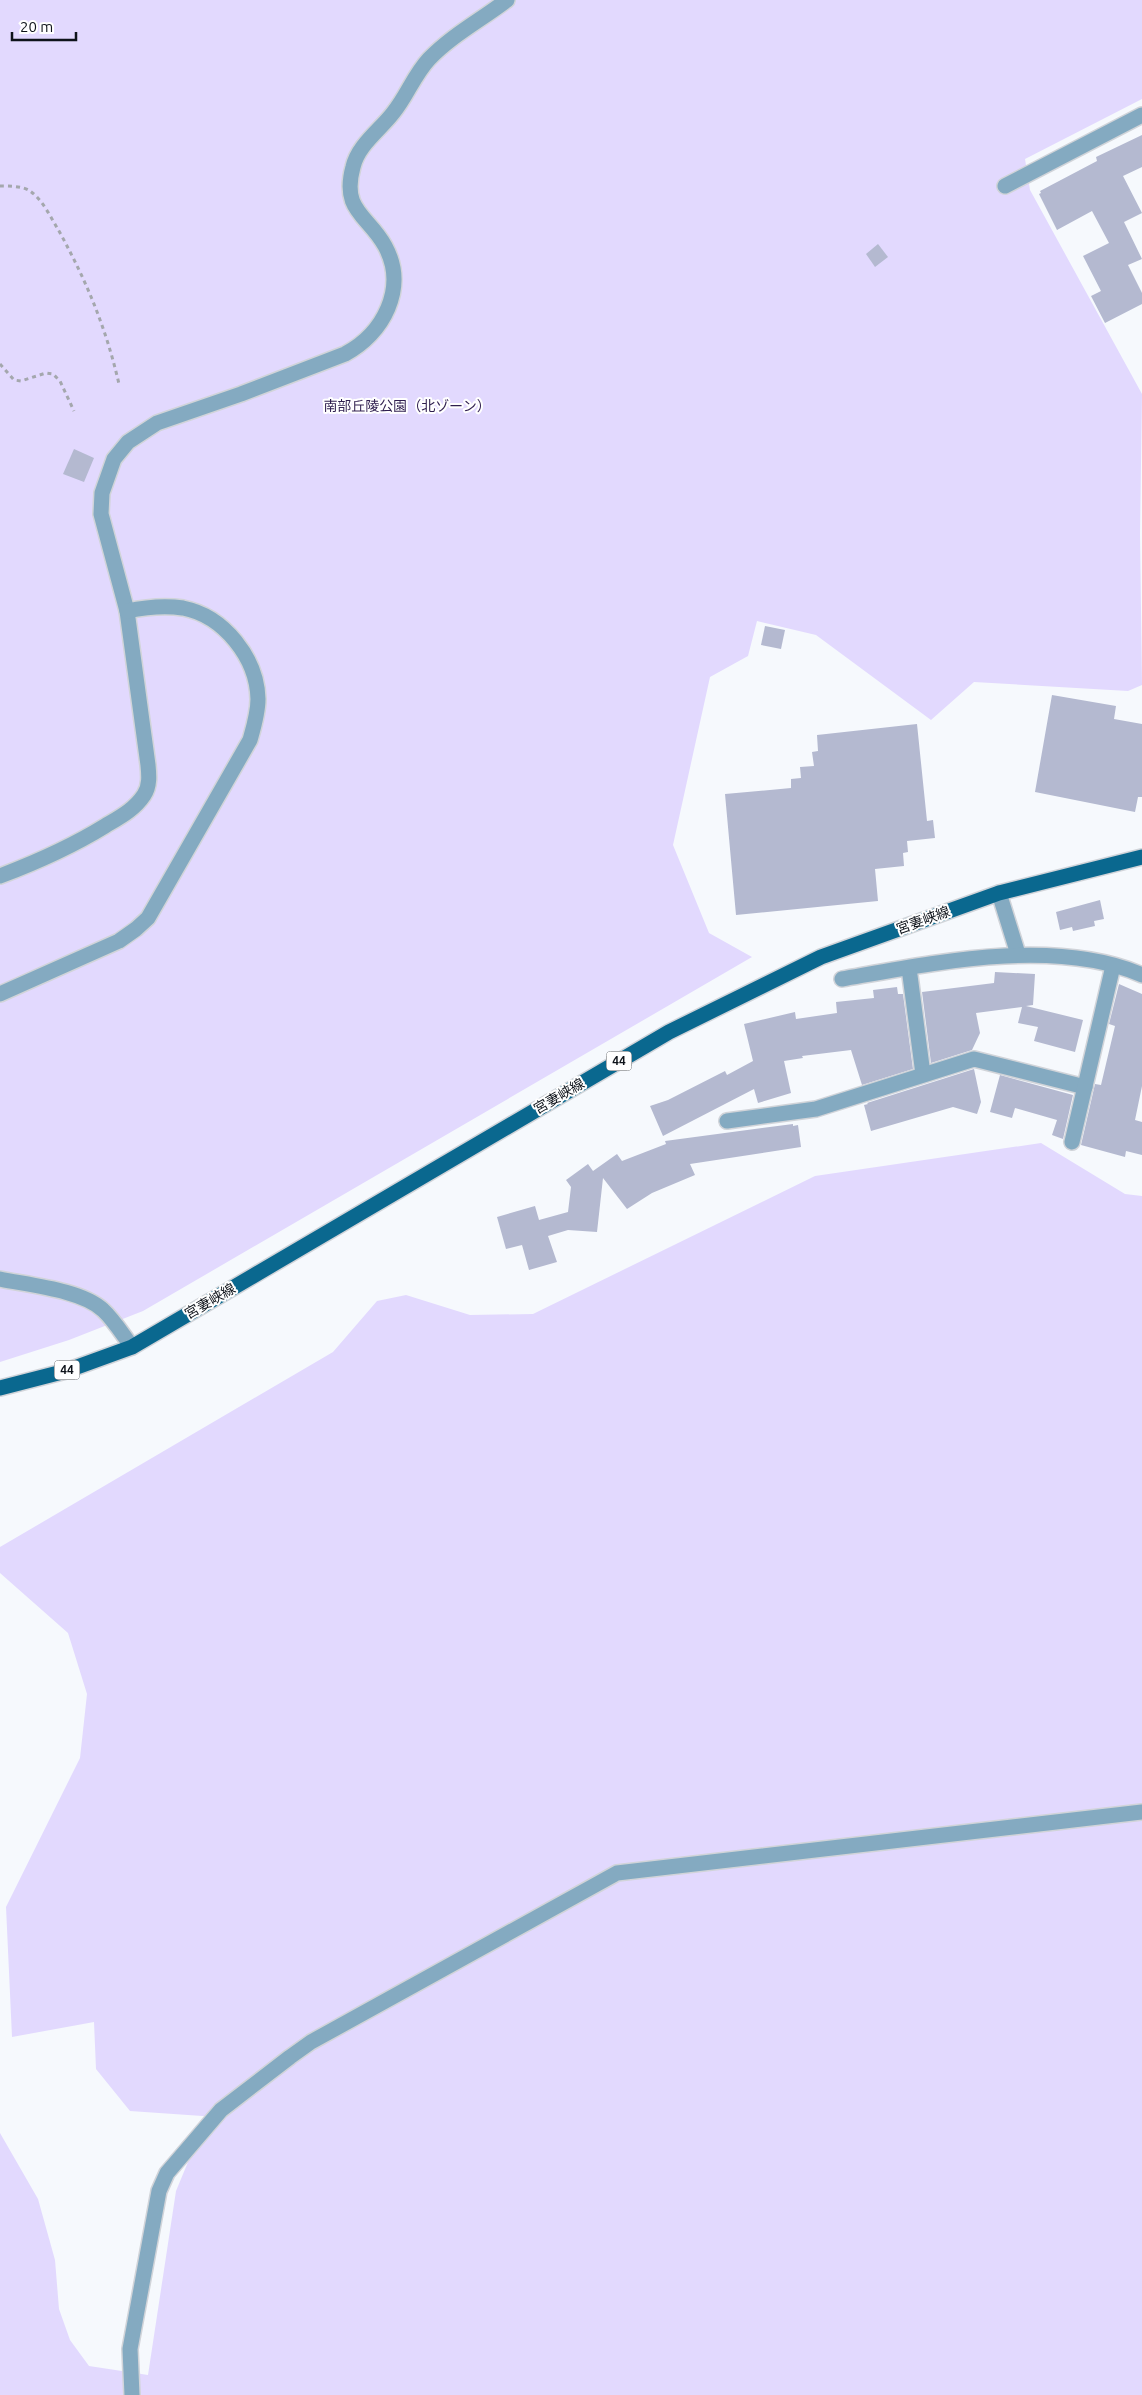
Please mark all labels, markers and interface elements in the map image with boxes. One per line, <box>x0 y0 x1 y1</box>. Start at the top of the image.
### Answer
scale bar <box>12 10 76 42</box>
text: 20 m <box>20 18 53 35</box>
park label: 南部丘陵公園（北ゾーン） <box>323 398 491 414</box>
street label: 宮妻峡線 <box>894 903 952 937</box>
road number: 44 <box>606 1052 632 1070</box>
street label: 宮妻峡線 <box>531 1075 587 1117</box>
street label: 宮妻峡線 <box>182 1280 238 1322</box>
road number: 44 <box>54 1360 80 1380</box>

